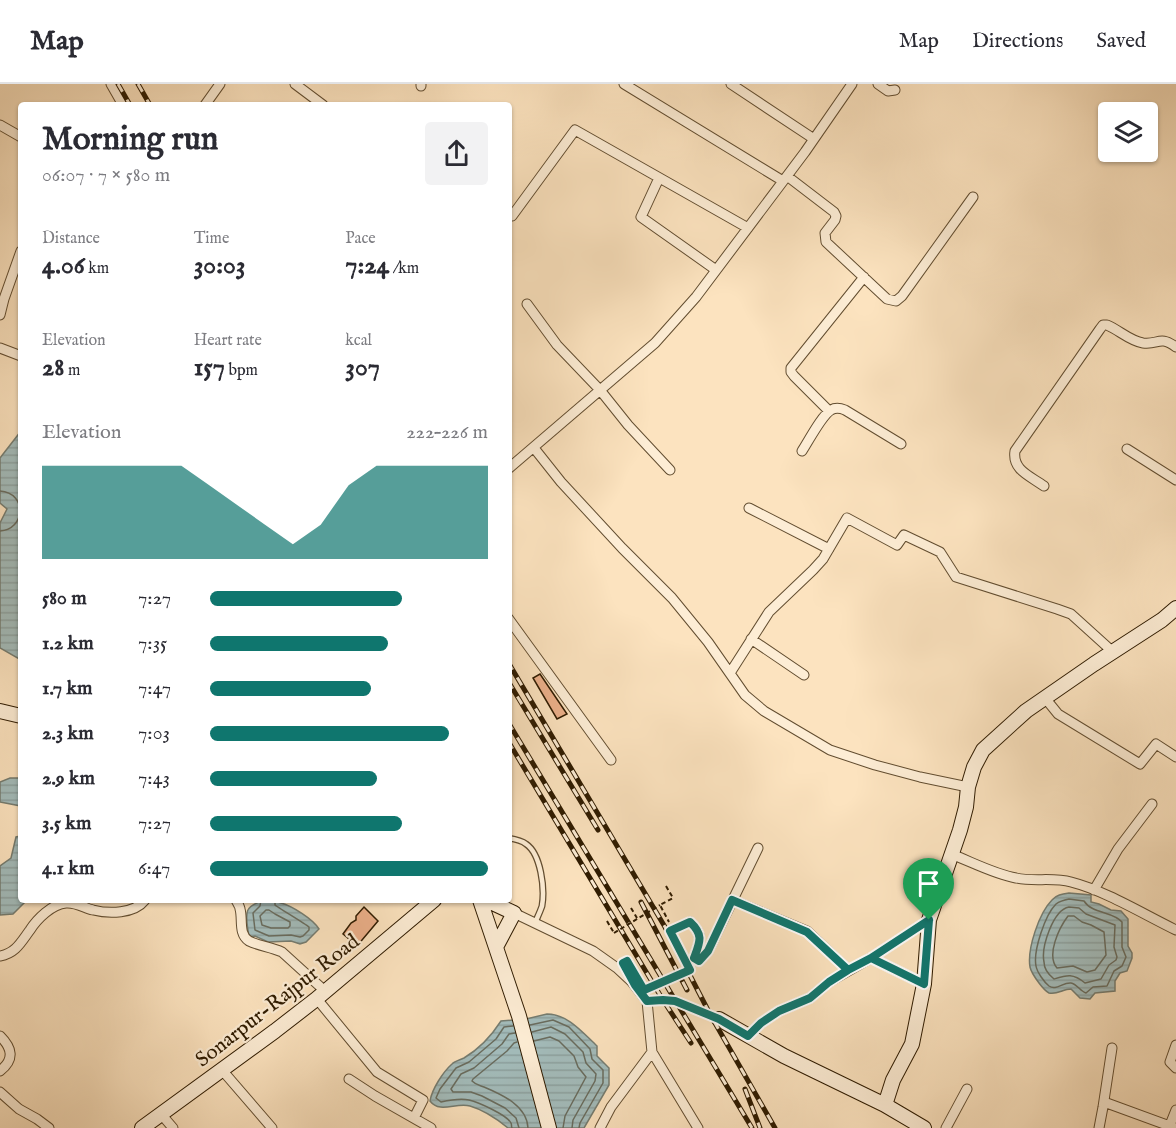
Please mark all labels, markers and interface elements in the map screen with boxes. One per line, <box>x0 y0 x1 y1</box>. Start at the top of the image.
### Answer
text: Map <box>30 24 84 59</box>
text: Map <box>899 28 939 55</box>
text: Directions <box>972 28 1063 55</box>
text: Saved <box>1096 28 1146 55</box>
map controls <box>1098 102 1158 162</box>
button: layers <box>1098 102 1158 162</box>
text: Morning run <box>42 119 218 161</box>
button: share <box>425 122 488 185</box>
text: 06:07 · 7 × 580 m <box>42 163 170 188</box>
text: Distance <box>42 229 100 249</box>
text: Time <box>194 229 229 249</box>
text: Pace <box>345 229 376 249</box>
text: 4.06 <box>42 249 85 282</box>
text: 30:03 <box>194 249 245 282</box>
text: 7:24 <box>345 249 389 282</box>
text: km <box>85 259 109 279</box>
text: /km <box>389 259 419 279</box>
text: Elevation <box>42 331 105 351</box>
text: Heart rate <box>194 331 262 351</box>
text: kcal <box>345 331 372 351</box>
text: 28 <box>42 351 64 384</box>
text: 157 <box>194 351 225 384</box>
text: 307 <box>345 351 380 384</box>
text: m <box>64 361 80 381</box>
text: bpm <box>225 361 258 381</box>
text: Elevation <box>42 420 121 445</box>
text: 222–226 m <box>406 420 488 445</box>
text: 580 m <box>42 586 87 611</box>
text: 7:27 <box>138 586 171 611</box>
text: 1.2 km <box>42 631 94 656</box>
text: 7:35 <box>138 631 167 656</box>
text: 1.7 km <box>42 676 93 701</box>
text: 7:47 <box>138 676 171 701</box>
text: 2.3 km <box>42 721 94 746</box>
text: 7:03 <box>138 721 170 746</box>
text: 2.9 km <box>42 766 95 791</box>
text: 7:43 <box>138 766 170 791</box>
text: 3.5 km <box>42 811 92 836</box>
text: 7:27 <box>138 811 171 836</box>
text: 4.1 km <box>42 856 95 881</box>
text: 6:47 <box>138 856 170 881</box>
pin <box>903 858 954 920</box>
icon: arrive <box>912 867 945 900</box>
street label: Sonarpur-Rajpur Road <box>190 928 366 1074</box>

